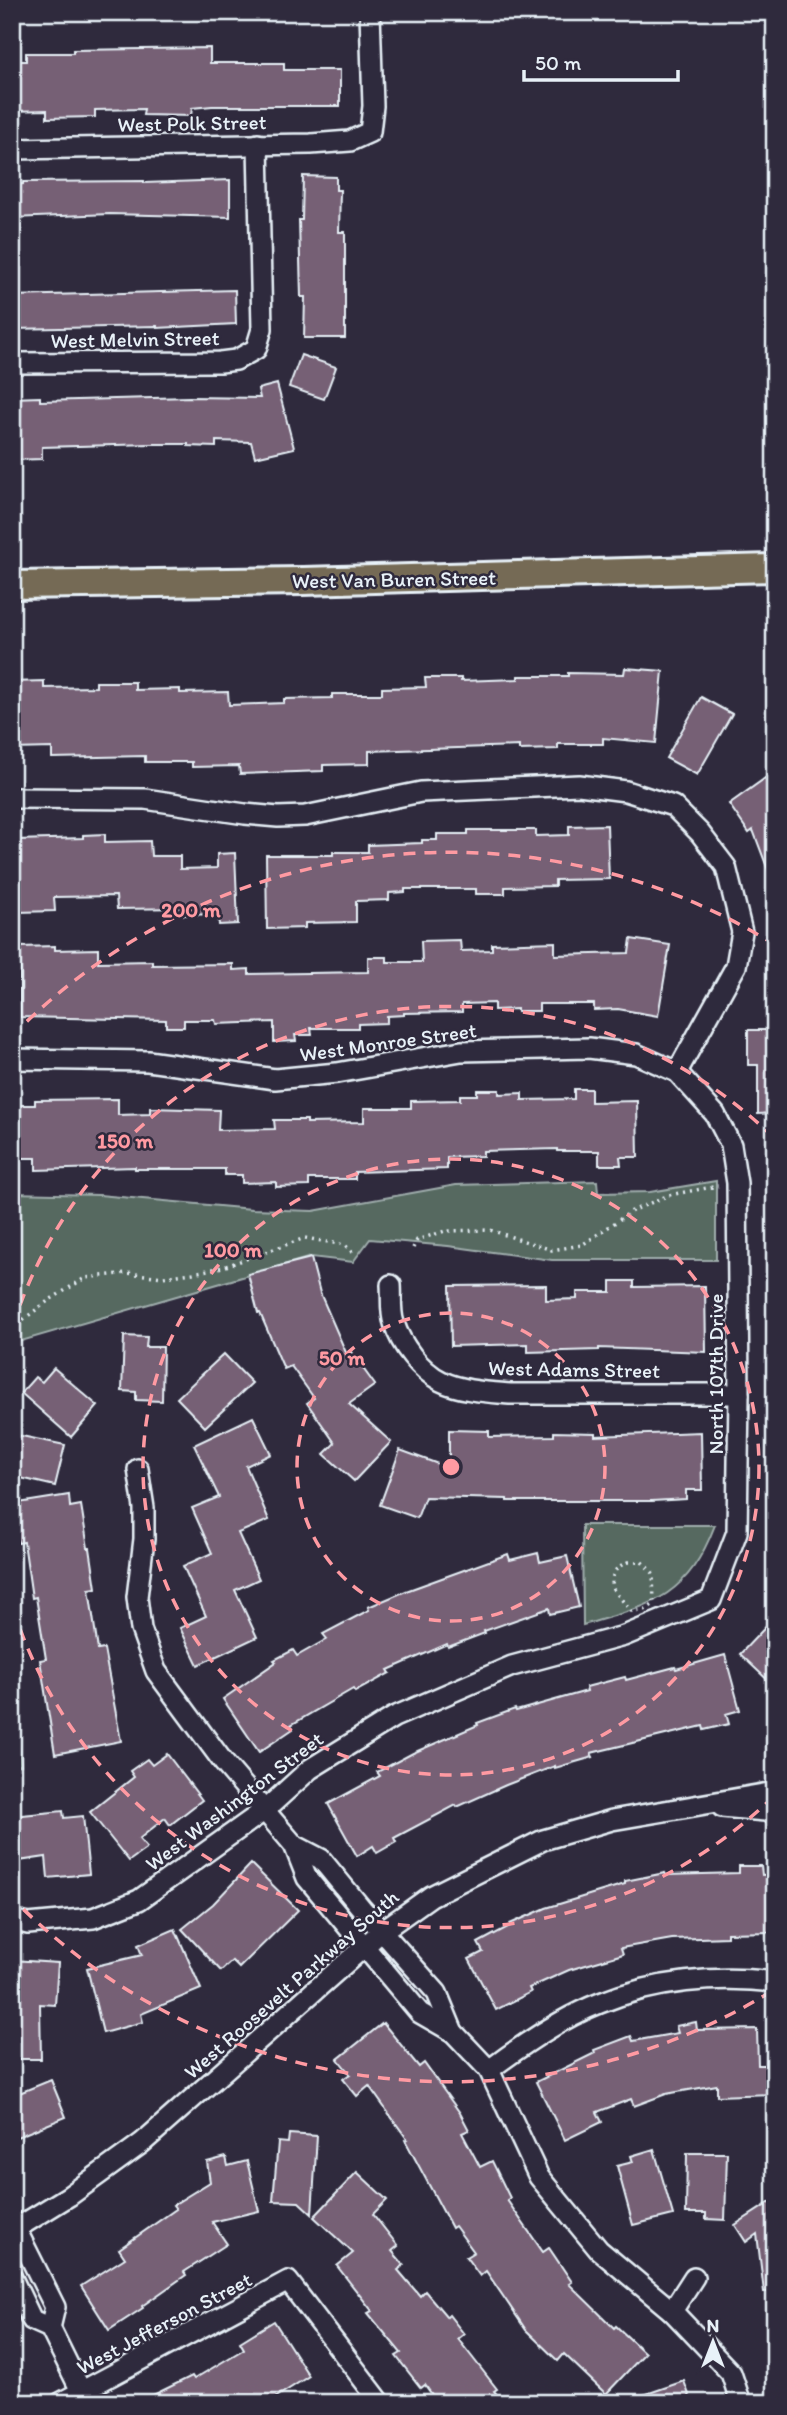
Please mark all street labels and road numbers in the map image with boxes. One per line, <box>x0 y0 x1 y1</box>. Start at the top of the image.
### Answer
street label: West Polk Street <box>117 109 267 137</box>
street label: West Melvin Street <box>50 325 220 353</box>
street label: West Van Buren Street <box>292 565 496 593</box>
street label: West Monroe Street <box>298 1017 478 1067</box>
street label: North 107th Drive <box>703 1294 728 1454</box>
street label: West Adams Street <box>488 1355 660 1383</box>
street label: West Washington Street <box>140 1726 328 1876</box>
street label: West Roosevelt Parkway South <box>179 1884 403 2084</box>
street label: West Jefferson Street <box>72 2266 256 2380</box>

